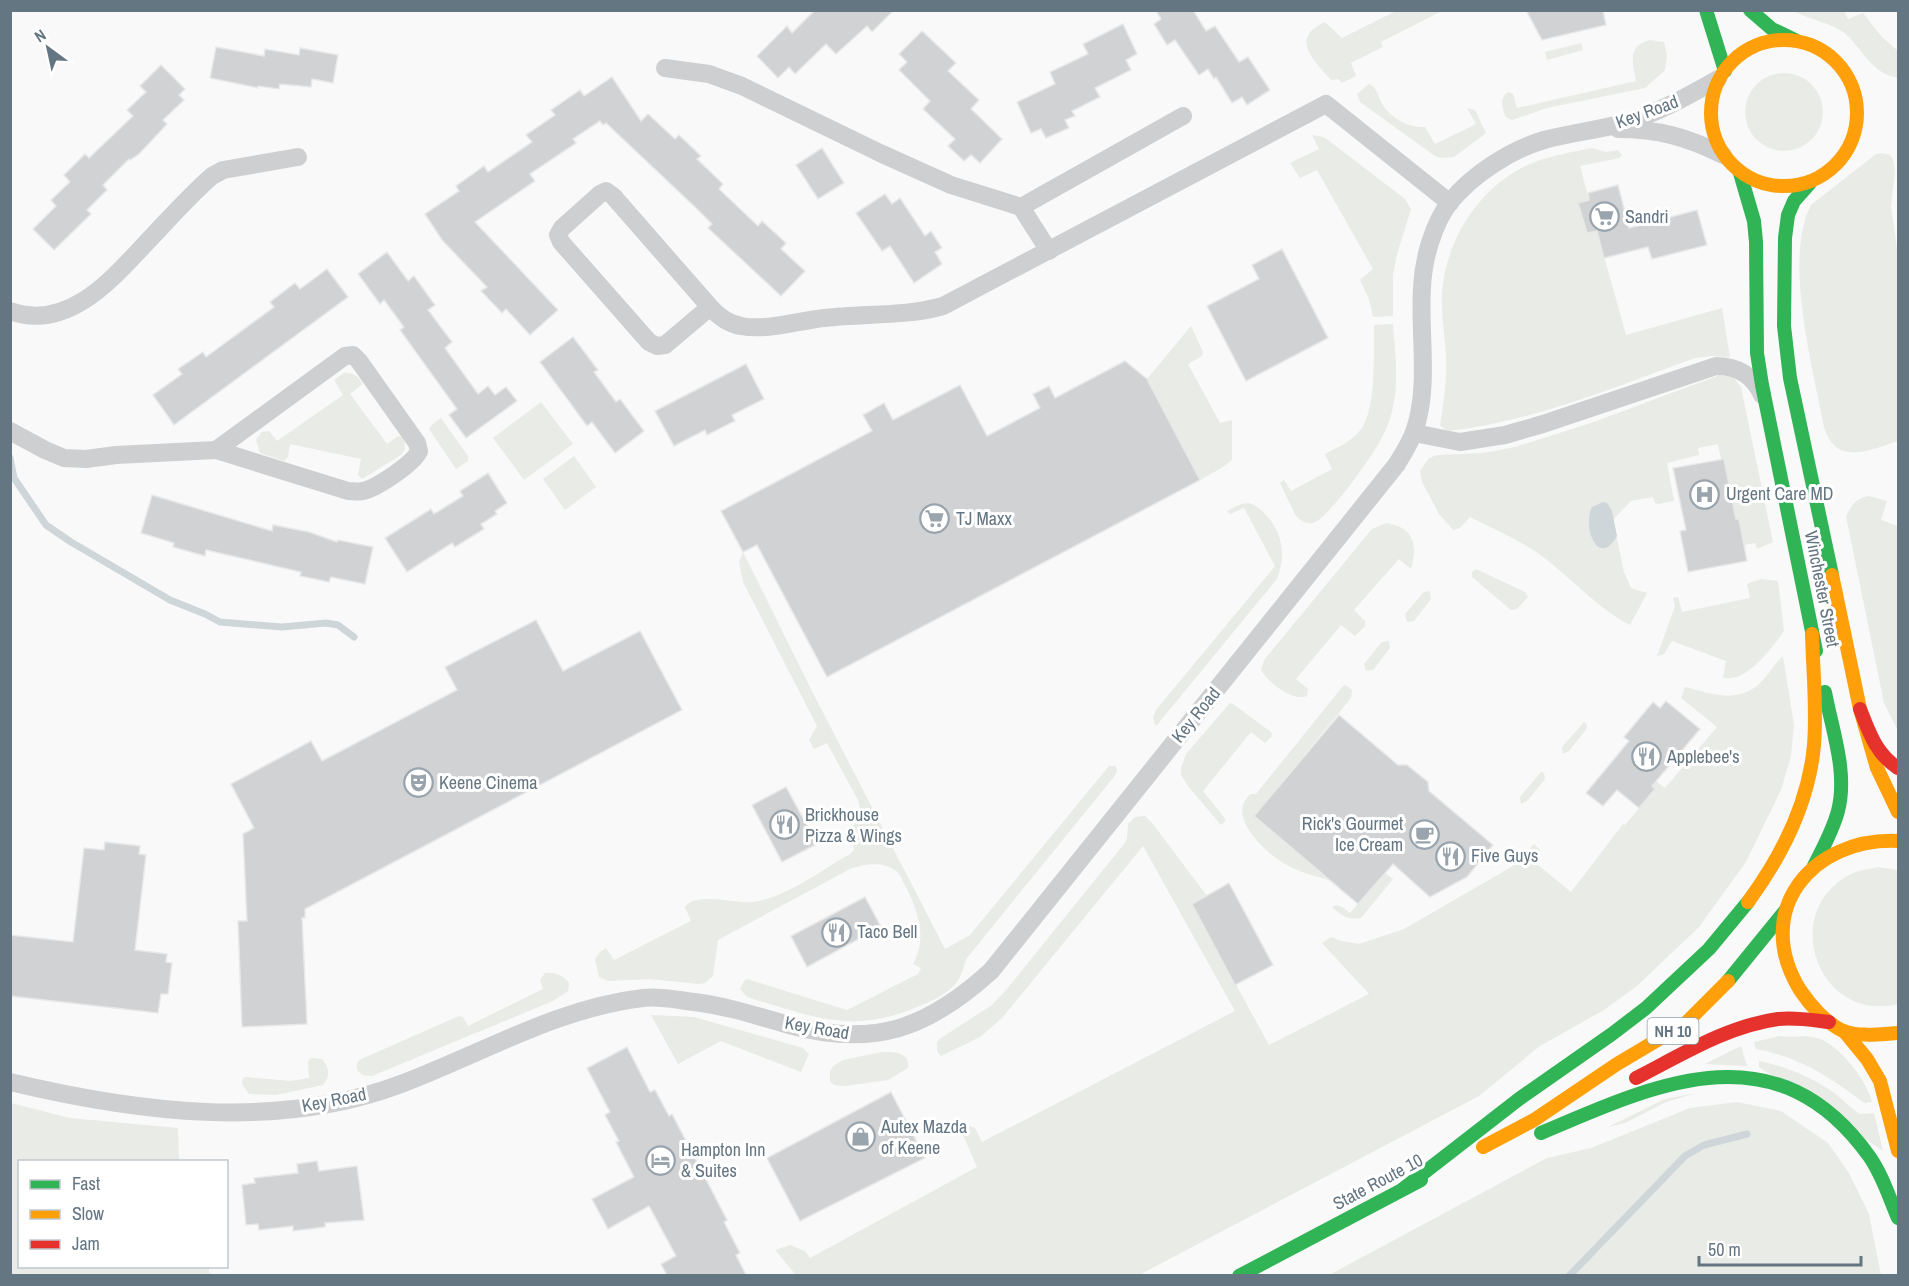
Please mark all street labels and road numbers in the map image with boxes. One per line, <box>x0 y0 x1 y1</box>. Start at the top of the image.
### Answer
street label: Key Road <box>1612 89 1682 134</box>
street label: Winchester Street <box>1799 529 1846 649</box>
street label: Key Road <box>1165 682 1226 748</box>
street label: Key Road <box>783 1010 851 1045</box>
road number: NH 10 <box>1648 1018 1698 1044</box>
street label: Key Road <box>300 1081 368 1118</box>
street label: State Route 10 <box>1328 1147 1427 1216</box>

